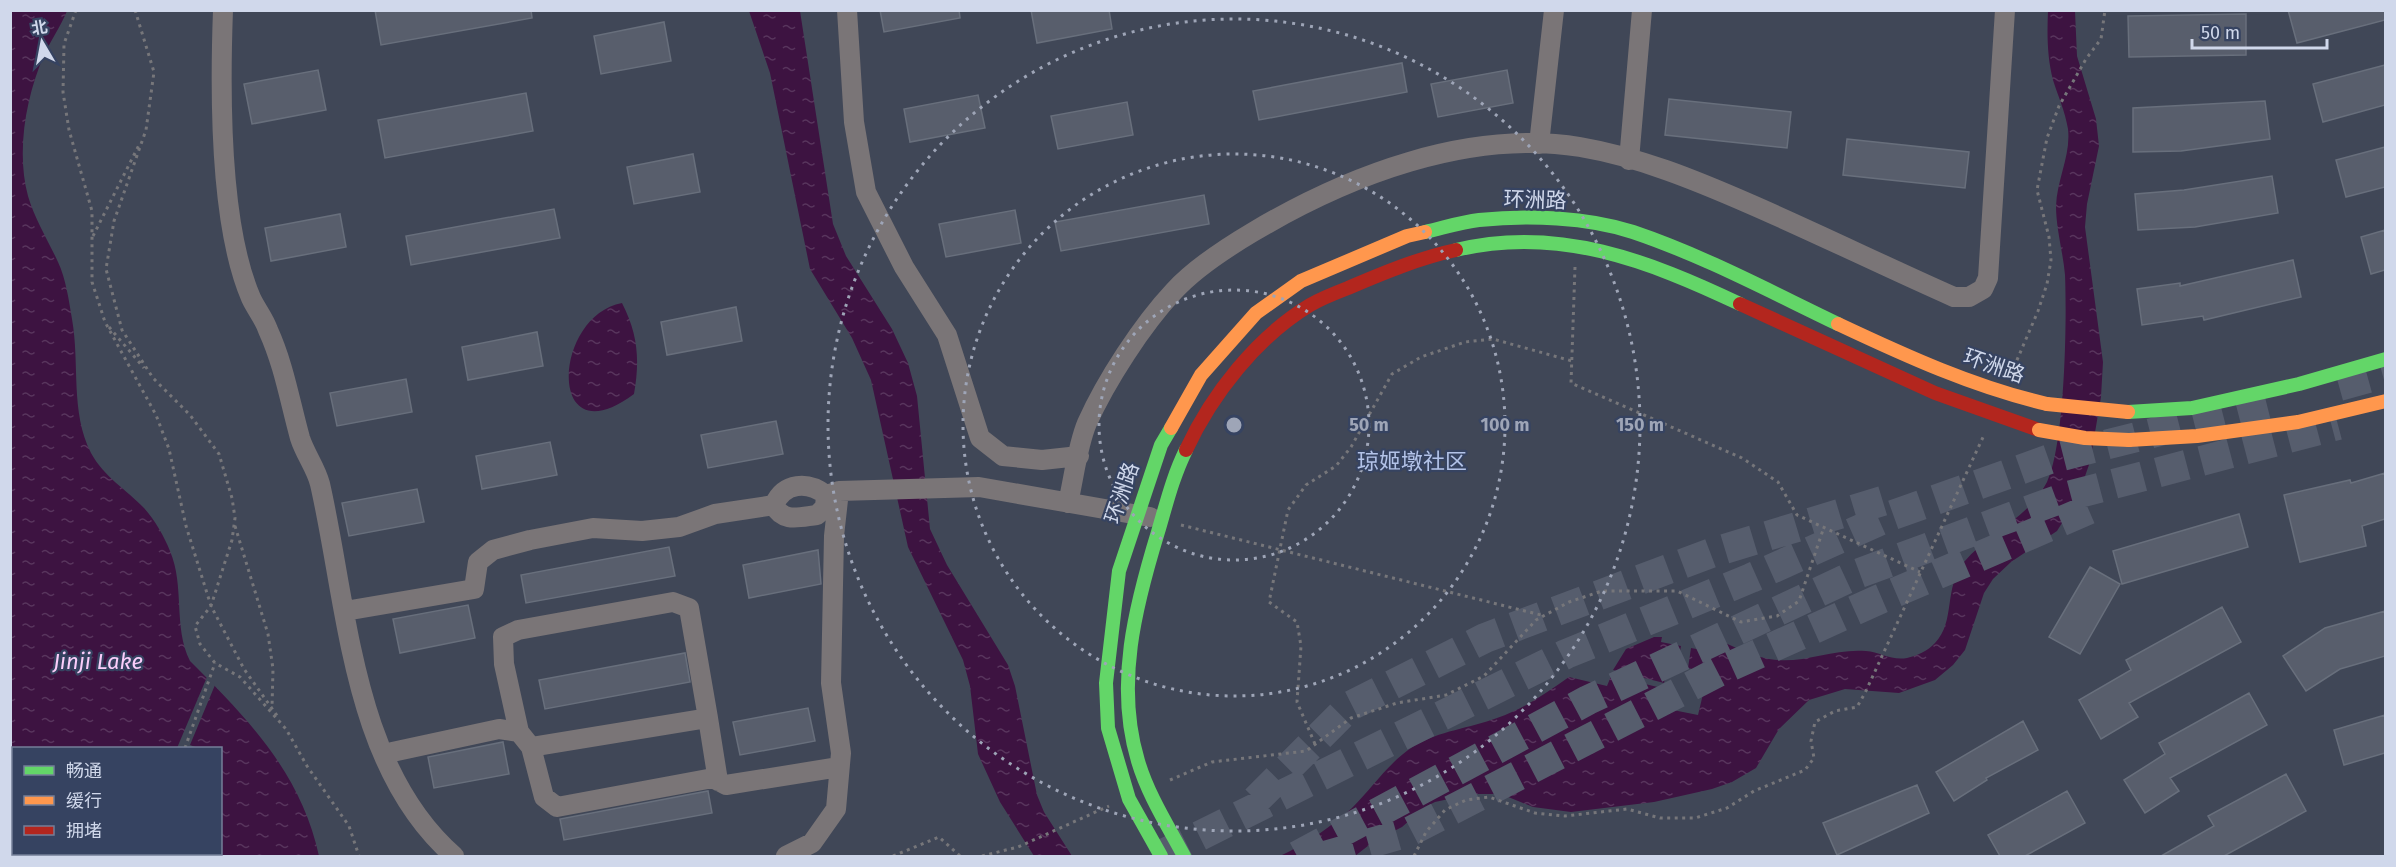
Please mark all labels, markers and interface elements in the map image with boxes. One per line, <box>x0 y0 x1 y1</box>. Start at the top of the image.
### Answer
north arrow <box>12 12 72 72</box>
scale bar <box>2192 12 2327 50</box>
text: 北 <box>30 17 49 38</box>
text: 50 m <box>2201 22 2240 44</box>
street label: 环洲路 <box>1503 186 1567 214</box>
street label: 环洲路 <box>1960 343 2028 389</box>
text: 50 m <box>1349 414 1389 436</box>
text: 100 m <box>1481 414 1529 436</box>
text: 150 m <box>1616 414 1664 436</box>
centre of rings <box>1224 415 1244 435</box>
district label: 琼姬墩社区 <box>1357 448 1467 475</box>
street label: 环洲路 <box>1099 459 1145 527</box>
water label: Jinji Lake <box>52 648 143 675</box>
legend <box>12 747 222 855</box>
text: 畅通 <box>66 760 102 782</box>
text: 缓行 <box>66 790 102 812</box>
text: 拥堵 <box>66 820 102 842</box>

